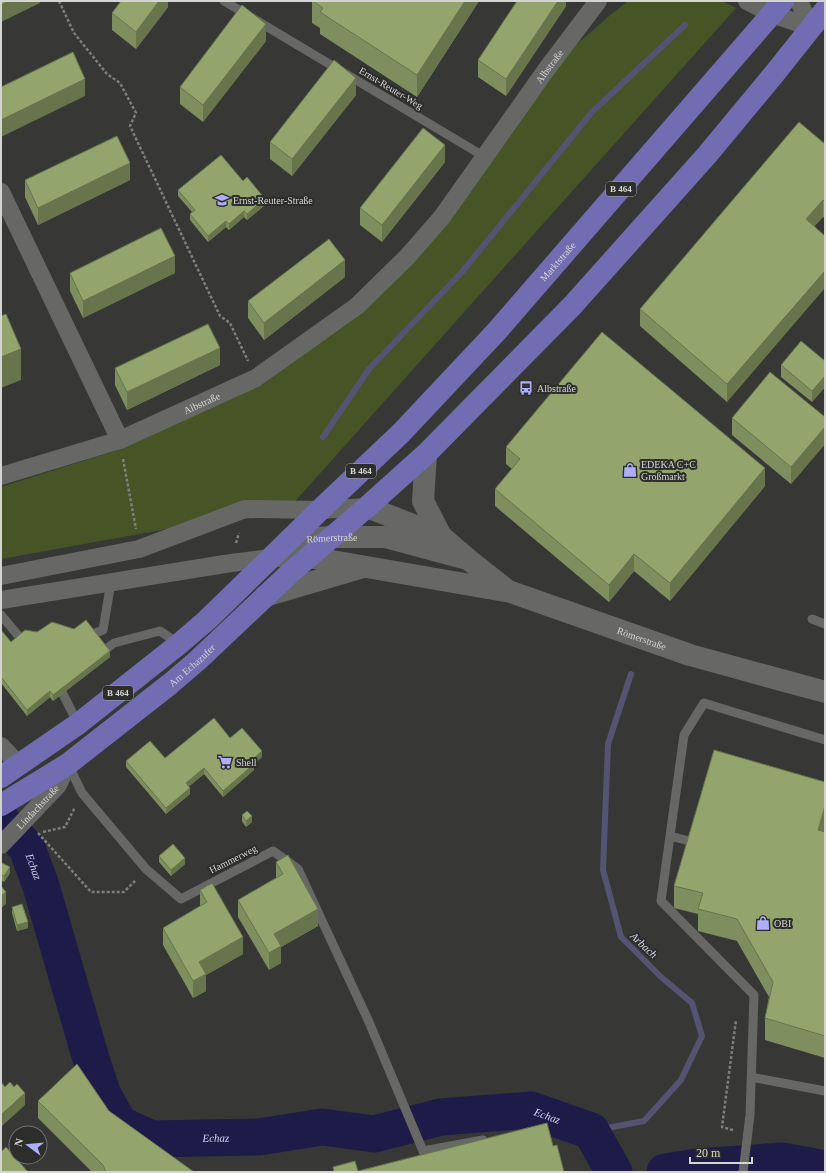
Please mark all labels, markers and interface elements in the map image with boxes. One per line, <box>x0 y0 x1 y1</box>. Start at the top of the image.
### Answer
street label: Albstraße <box>533 47 565 85</box>
street label: Ernst-Reuter-Weg <box>357 65 425 111</box>
road number: B 464 <box>606 182 636 196</box>
school or university icon: Ernst-Reuter-Straße <box>214 192 230 208</box>
place label: Ernst-Reuter-Straße <box>233 195 313 206</box>
street label: Marktstraße <box>537 239 578 283</box>
bus stop icon: Albstraße <box>518 380 534 396</box>
place label: Albstraße <box>537 383 576 394</box>
street label: Albstraße <box>182 389 222 416</box>
place label: EDEKA C+C Großmarkt <box>641 459 696 482</box>
shop icon: EDEKA C+C Großmarkt <box>622 462 638 478</box>
road number: B 464 <box>346 464 376 478</box>
street label: Römerstraße <box>306 531 358 544</box>
street label: Römerstraße <box>616 624 668 652</box>
street label: Am Echazufer <box>166 641 218 688</box>
road number: B 464 <box>103 686 133 700</box>
supermarket icon: Shell <box>217 754 233 770</box>
place label: Shell <box>236 757 257 768</box>
street label: Lindachstraße <box>14 782 61 831</box>
street label: Hammerweg <box>207 842 259 876</box>
water label: Echaz <box>23 851 44 882</box>
shop icon: OBI <box>755 915 771 931</box>
place label: OBI <box>774 918 791 929</box>
water label: Arbach <box>627 929 660 961</box>
water label: Echaz <box>532 1105 563 1126</box>
north arrow <box>8 1125 48 1165</box>
water label: Echaz <box>201 1132 230 1144</box>
text: N <box>12 1137 25 1148</box>
scale bar <box>690 1139 752 1165</box>
text: 20 m <box>696 1146 721 1160</box>

